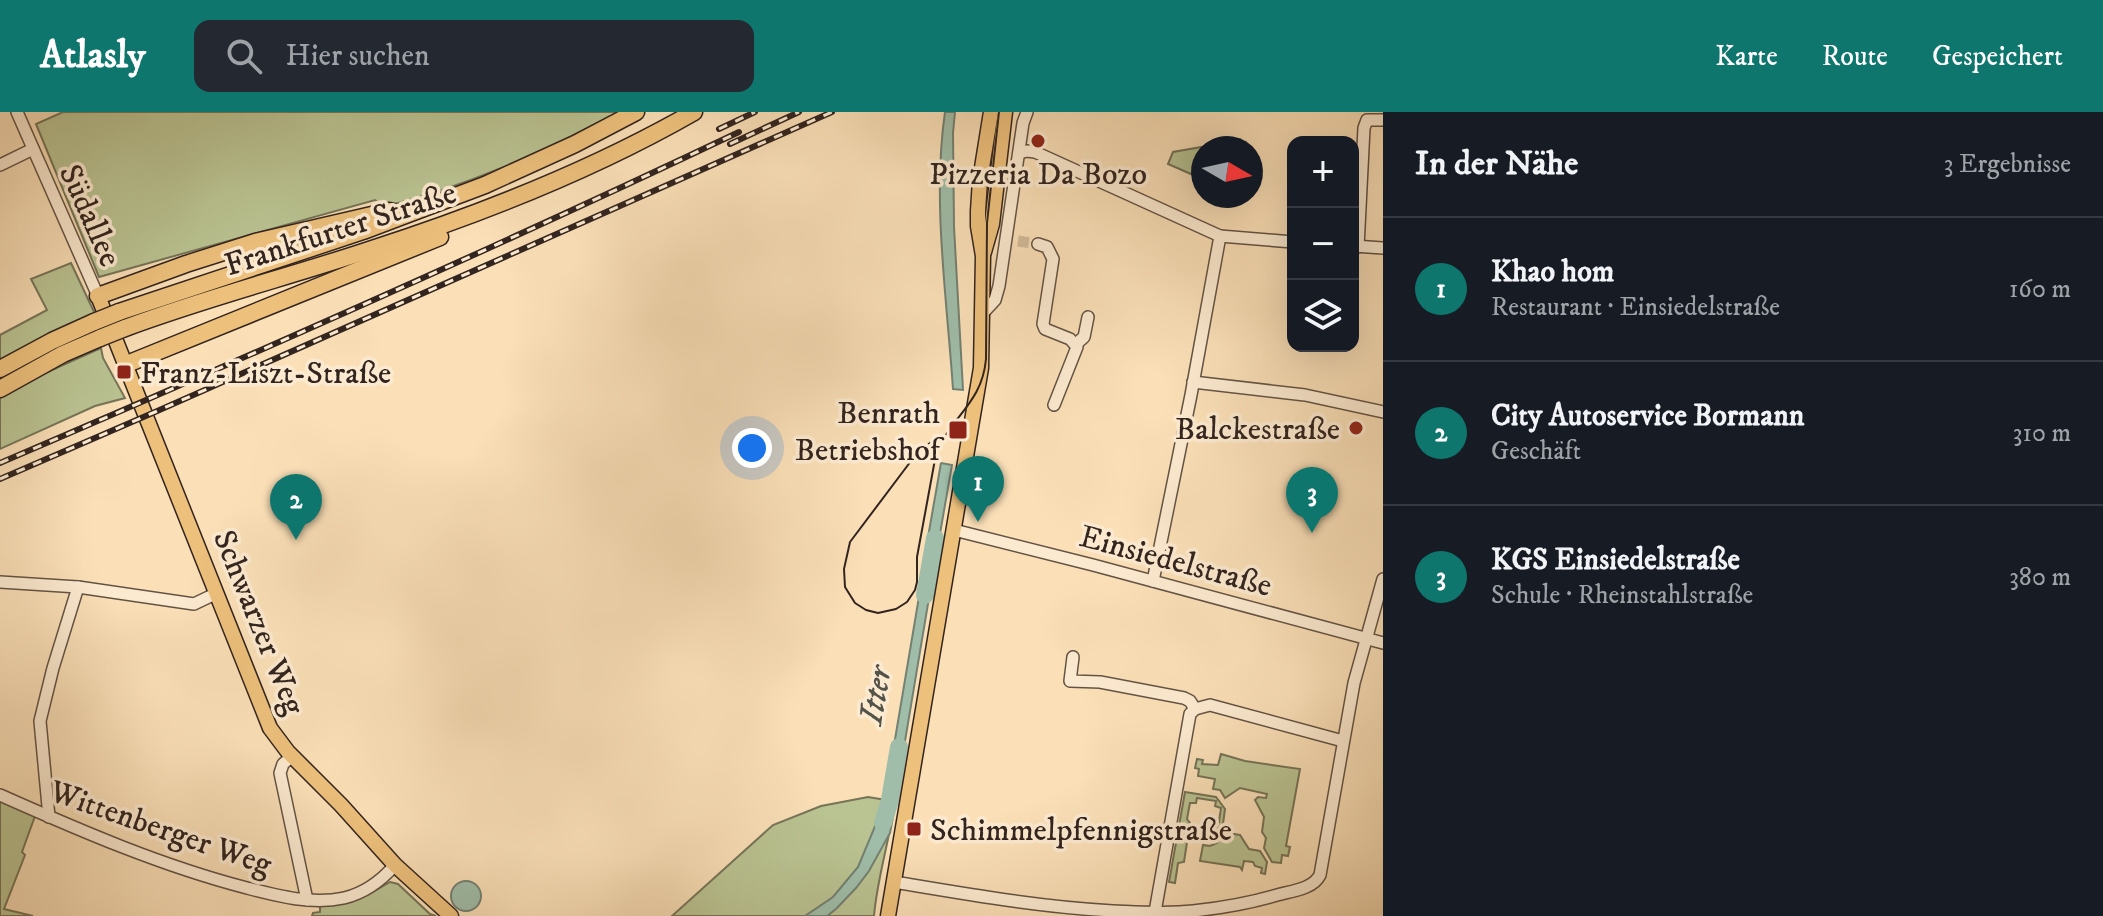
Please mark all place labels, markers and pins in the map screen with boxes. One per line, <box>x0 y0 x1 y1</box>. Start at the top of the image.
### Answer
marker: Pizzeria Da Bozo <box>1029 132 1047 150</box>
place label: Pizzeria Da Bozo <box>929 155 1147 195</box>
place label: Franz-Liszt-Straße <box>140 354 391 394</box>
marker: Franz-Liszt-Straße <box>115 363 133 381</box>
place label: Benrath Betriebshof <box>795 394 945 471</box>
place label: Balckestraße <box>1175 410 1340 450</box>
marker: Benrath Betriebshof <box>947 419 969 441</box>
marker: Balckestraße <box>1347 419 1365 437</box>
pin: 1 <box>952 456 1004 522</box>
pin: 3 <box>1286 467 1338 533</box>
pin: 2 <box>270 474 322 540</box>
place label: Schimmelpfennigstraße <box>930 811 1232 851</box>
marker: Schimmelpfennigstraße <box>905 820 923 838</box>

